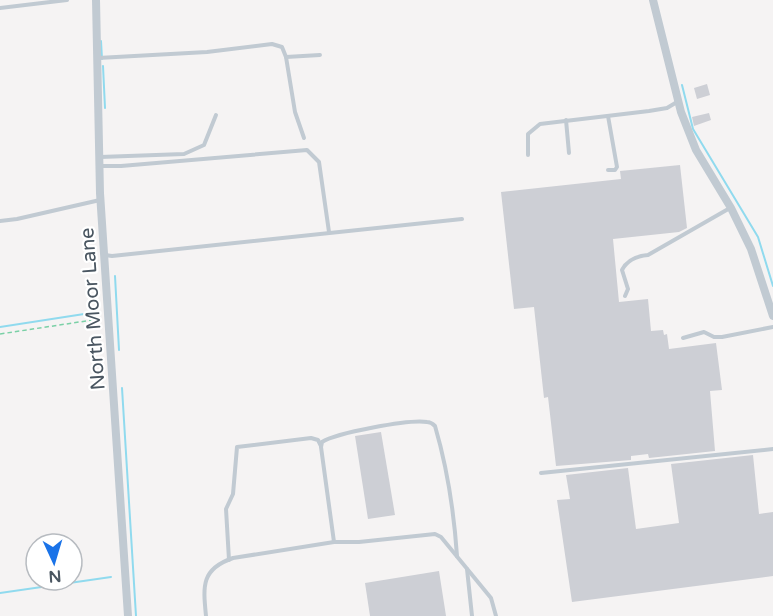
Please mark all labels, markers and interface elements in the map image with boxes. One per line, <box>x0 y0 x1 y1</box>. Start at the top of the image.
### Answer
street label: North Moor Lane <box>75 227 111 391</box>
north arrow <box>24 532 84 592</box>
text: N <box>48 566 62 586</box>

